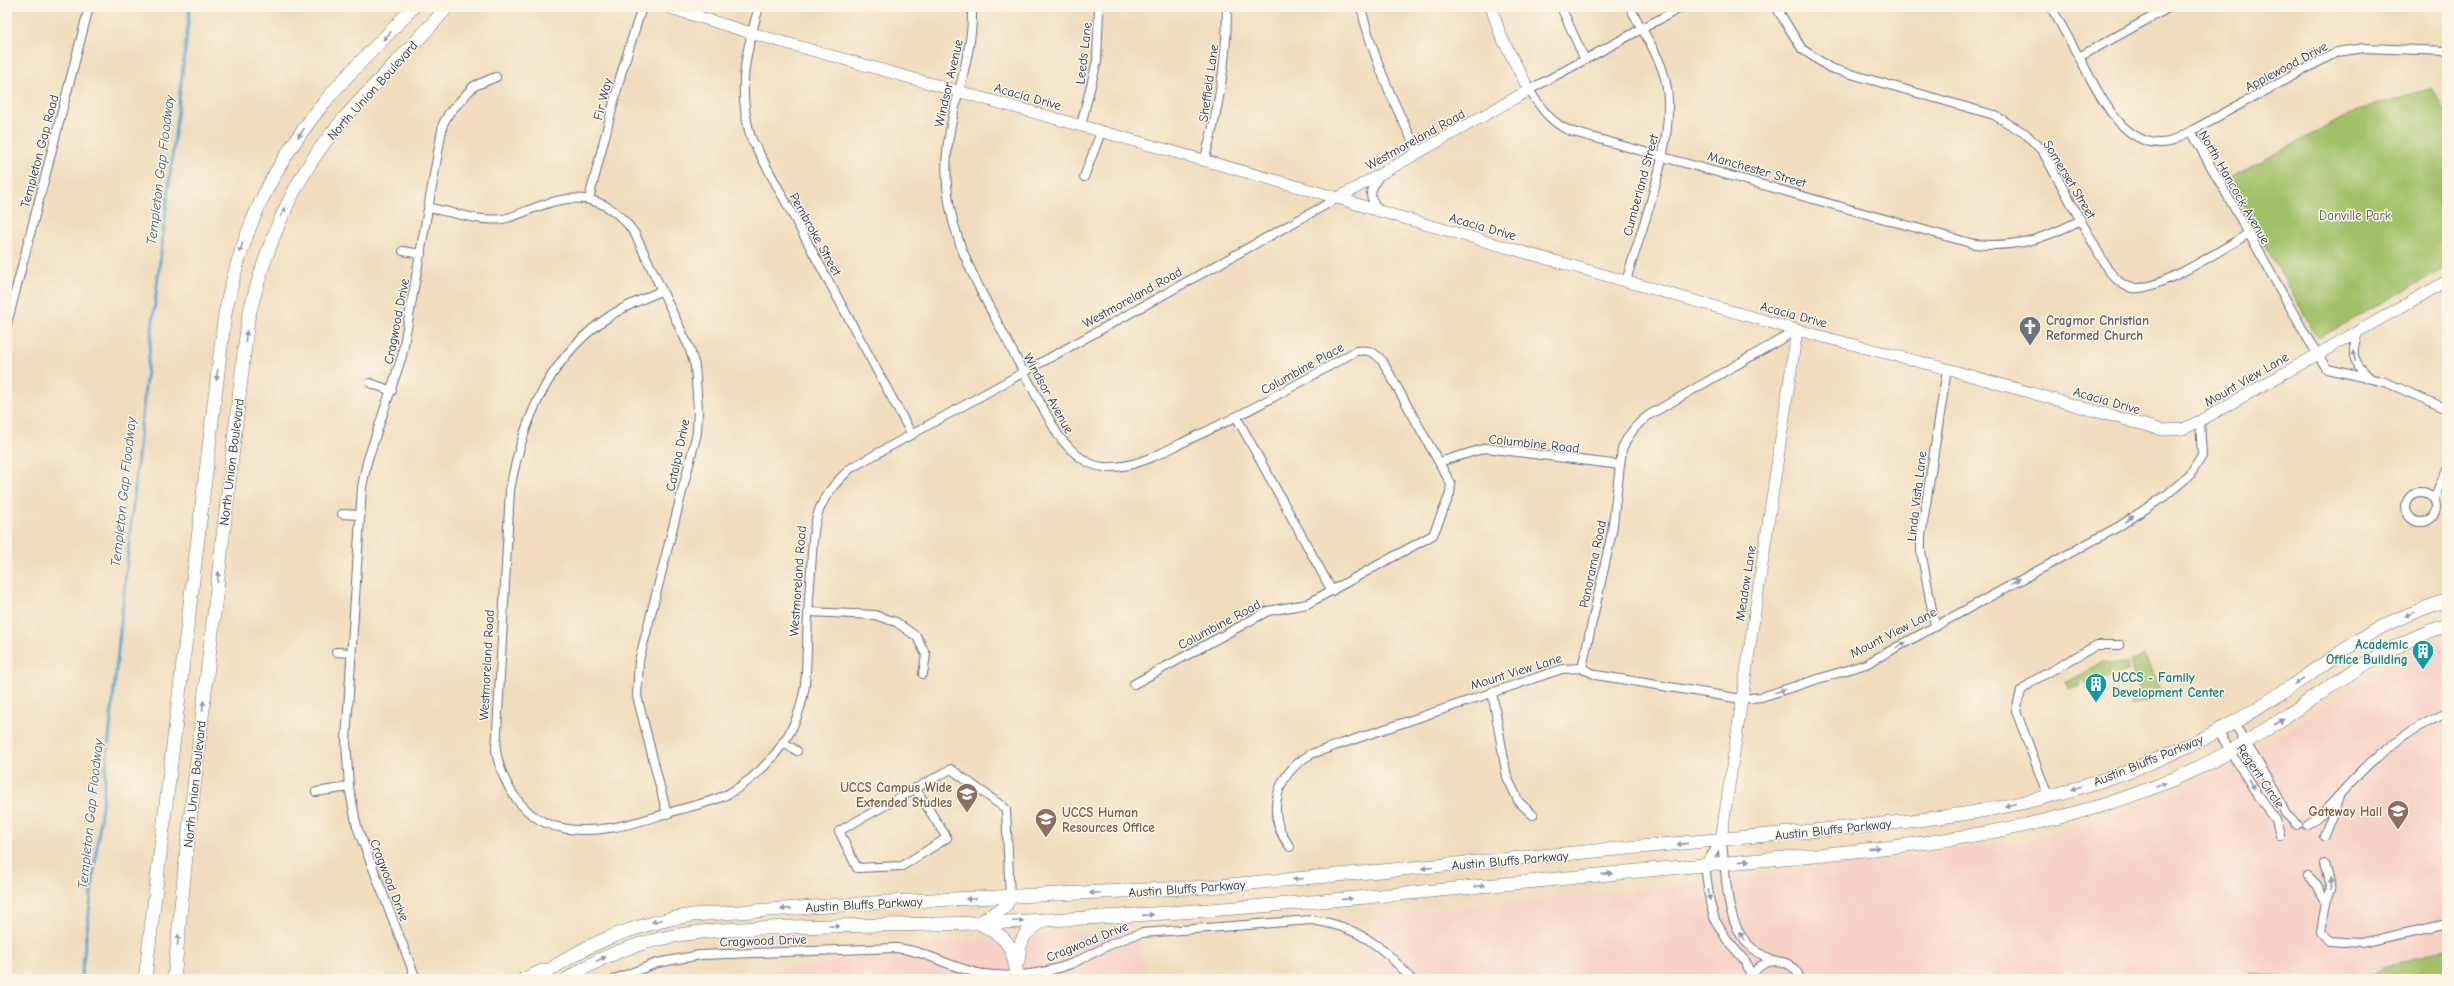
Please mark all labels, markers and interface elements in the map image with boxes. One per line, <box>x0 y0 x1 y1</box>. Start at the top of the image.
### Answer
street label: Leeds Lane <box>1072 21 1095 85</box>
one-way arrow <box>383 31 392 40</box>
street label: Windsor Avenue <box>931 37 966 128</box>
street label: North Union Boulevard <box>324 38 421 143</box>
street label: Applewood Drive <box>2242 38 2330 94</box>
street label: Sheffield Lane <box>1196 43 1221 123</box>
street label: Fir Way <box>590 76 615 122</box>
street label: Acacia Drive <box>993 80 1063 113</box>
street label: Templeton Gap Road <box>17 93 62 209</box>
water label: Templeton Gap Floodway <box>143 93 178 246</box>
street label: Westmoreland Road <box>1363 106 1467 173</box>
one-way arrow <box>297 128 305 138</box>
street label: North Hancock Avenue <box>2196 128 2273 247</box>
street label: Cumberland Street <box>1620 131 1662 238</box>
street label: Somerset Street <box>2040 137 2100 222</box>
street label: Manchester Street <box>1706 148 1809 191</box>
street label: Pembroke Street <box>787 190 845 279</box>
one-way arrow <box>279 207 286 218</box>
park label: Danville Park <box>2319 208 2392 223</box>
street label: Acacia Drive <box>1448 210 1518 243</box>
one-way arrow <box>238 242 244 254</box>
street label: Westmoreland Road <box>1080 264 1184 331</box>
street label: Cragwood Drive <box>381 276 412 365</box>
street label: Acacia Drive <box>1759 298 1829 331</box>
place label: Cragmor Christian Reformed Church <box>2046 313 2149 343</box>
church icon: Cragmor Christian Reformed Church <box>2017 314 2043 347</box>
one-way arrow <box>243 330 249 342</box>
street label: Columbine Place <box>1258 339 1347 397</box>
street label: Mount View Lane <box>2201 349 2292 410</box>
street label: Windsor Avenue <box>1020 350 1077 437</box>
one-way arrow <box>2351 350 2357 363</box>
one-way arrow <box>214 369 220 381</box>
street label: Acacia Drive <box>2072 384 2142 417</box>
street label: North Union Boulevard <box>216 398 247 526</box>
water label: Templeton Gap Floodway <box>107 415 140 568</box>
street label: Catalpa Drive <box>663 417 693 493</box>
street label: Columbine Road <box>1488 431 1580 456</box>
street label: Linda Vista Lane <box>1904 450 1930 542</box>
one-way arrow <box>2124 515 2134 523</box>
street label: Panorama Road <box>1576 519 1609 609</box>
street label: Westmoreland Road <box>786 525 809 637</box>
street label: Meadow Lane <box>1732 544 1759 622</box>
one-way arrow <box>215 571 221 583</box>
one-way arrow <box>2009 579 2021 586</box>
street label: Columbine Road <box>1175 596 1263 652</box>
street label: Mount View Lane <box>1848 604 1939 661</box>
street label: Westmoreland Road <box>476 609 497 721</box>
one-way arrow <box>2404 611 2416 617</box>
place label: Academic Office Building <box>2326 637 2408 667</box>
building icon: Academic Office Building <box>2410 638 2436 671</box>
one-way arrow <box>1895 641 1907 648</box>
street label: Mount View Lane <box>1469 650 1564 693</box>
place label: UCCS - Family Development Center <box>2112 670 2225 700</box>
building icon: UCCS - Family Development Center <box>2083 671 2109 704</box>
one-way arrow <box>2293 677 2305 684</box>
one-way arrow <box>1775 688 1787 694</box>
one-way arrow <box>200 700 206 712</box>
one-way arrow <box>2273 718 2284 726</box>
street label: North Union Boulevard <box>180 720 209 848</box>
street label: Austin Bluffs Parkway <box>2091 731 2206 789</box>
water label: Templeton Gap Floodway <box>74 737 107 890</box>
street label: Regent Circle <box>2234 741 2288 812</box>
one-way arrow <box>2247 778 2254 790</box>
place label: UCCS Campus Wide Extended Studies <box>840 780 953 810</box>
school or university icon: UCCS Campus Wide Extended Studies <box>954 781 980 814</box>
one-way arrow <box>2155 781 2167 787</box>
one-way arrow <box>2070 785 2082 791</box>
school or university icon: Gateway Hall <box>2385 798 2411 831</box>
one-way arrow <box>2004 803 2016 809</box>
place label: Gateway Hall <box>2309 804 2382 819</box>
place label: UCCS Human Resources Office <box>1062 805 1155 835</box>
school or university icon: UCCS Human Resources Office <box>1033 806 1059 839</box>
street label: Austin Bluffs Parkway <box>1774 816 1892 843</box>
street label: Cragwood Drive <box>367 837 412 924</box>
one-way arrow <box>1676 841 1688 847</box>
one-way arrow <box>1868 845 1880 852</box>
street label: Austin Bluffs Parkway <box>1451 848 1569 873</box>
one-way arrow <box>1738 858 1750 864</box>
one-way arrow <box>1421 865 1433 871</box>
one-way arrow <box>1601 871 1613 878</box>
one-way arrow <box>1292 876 1304 883</box>
street label: Austin Bluffs Parkway <box>1128 877 1246 900</box>
one-way arrow <box>2327 877 2333 889</box>
one-way arrow <box>1474 883 1486 890</box>
one-way arrow <box>1706 889 1712 901</box>
one-way arrow <box>1089 890 1101 897</box>
street label: Austin Bluffs Parkway <box>805 894 923 915</box>
one-way arrow <box>964 896 977 902</box>
one-way arrow <box>1341 896 1353 903</box>
one-way arrow <box>780 906 792 913</box>
one-way arrow <box>1142 911 1154 918</box>
one-way arrow <box>1012 917 1024 924</box>
one-way arrow <box>650 918 662 924</box>
street label: Cragwood Drive <box>1044 918 1131 965</box>
one-way arrow <box>828 923 841 929</box>
street label: Cragwood Drive <box>719 931 807 950</box>
one-way arrow <box>1739 931 1747 942</box>
one-way arrow <box>174 934 181 946</box>
one-way arrow <box>595 956 607 962</box>

